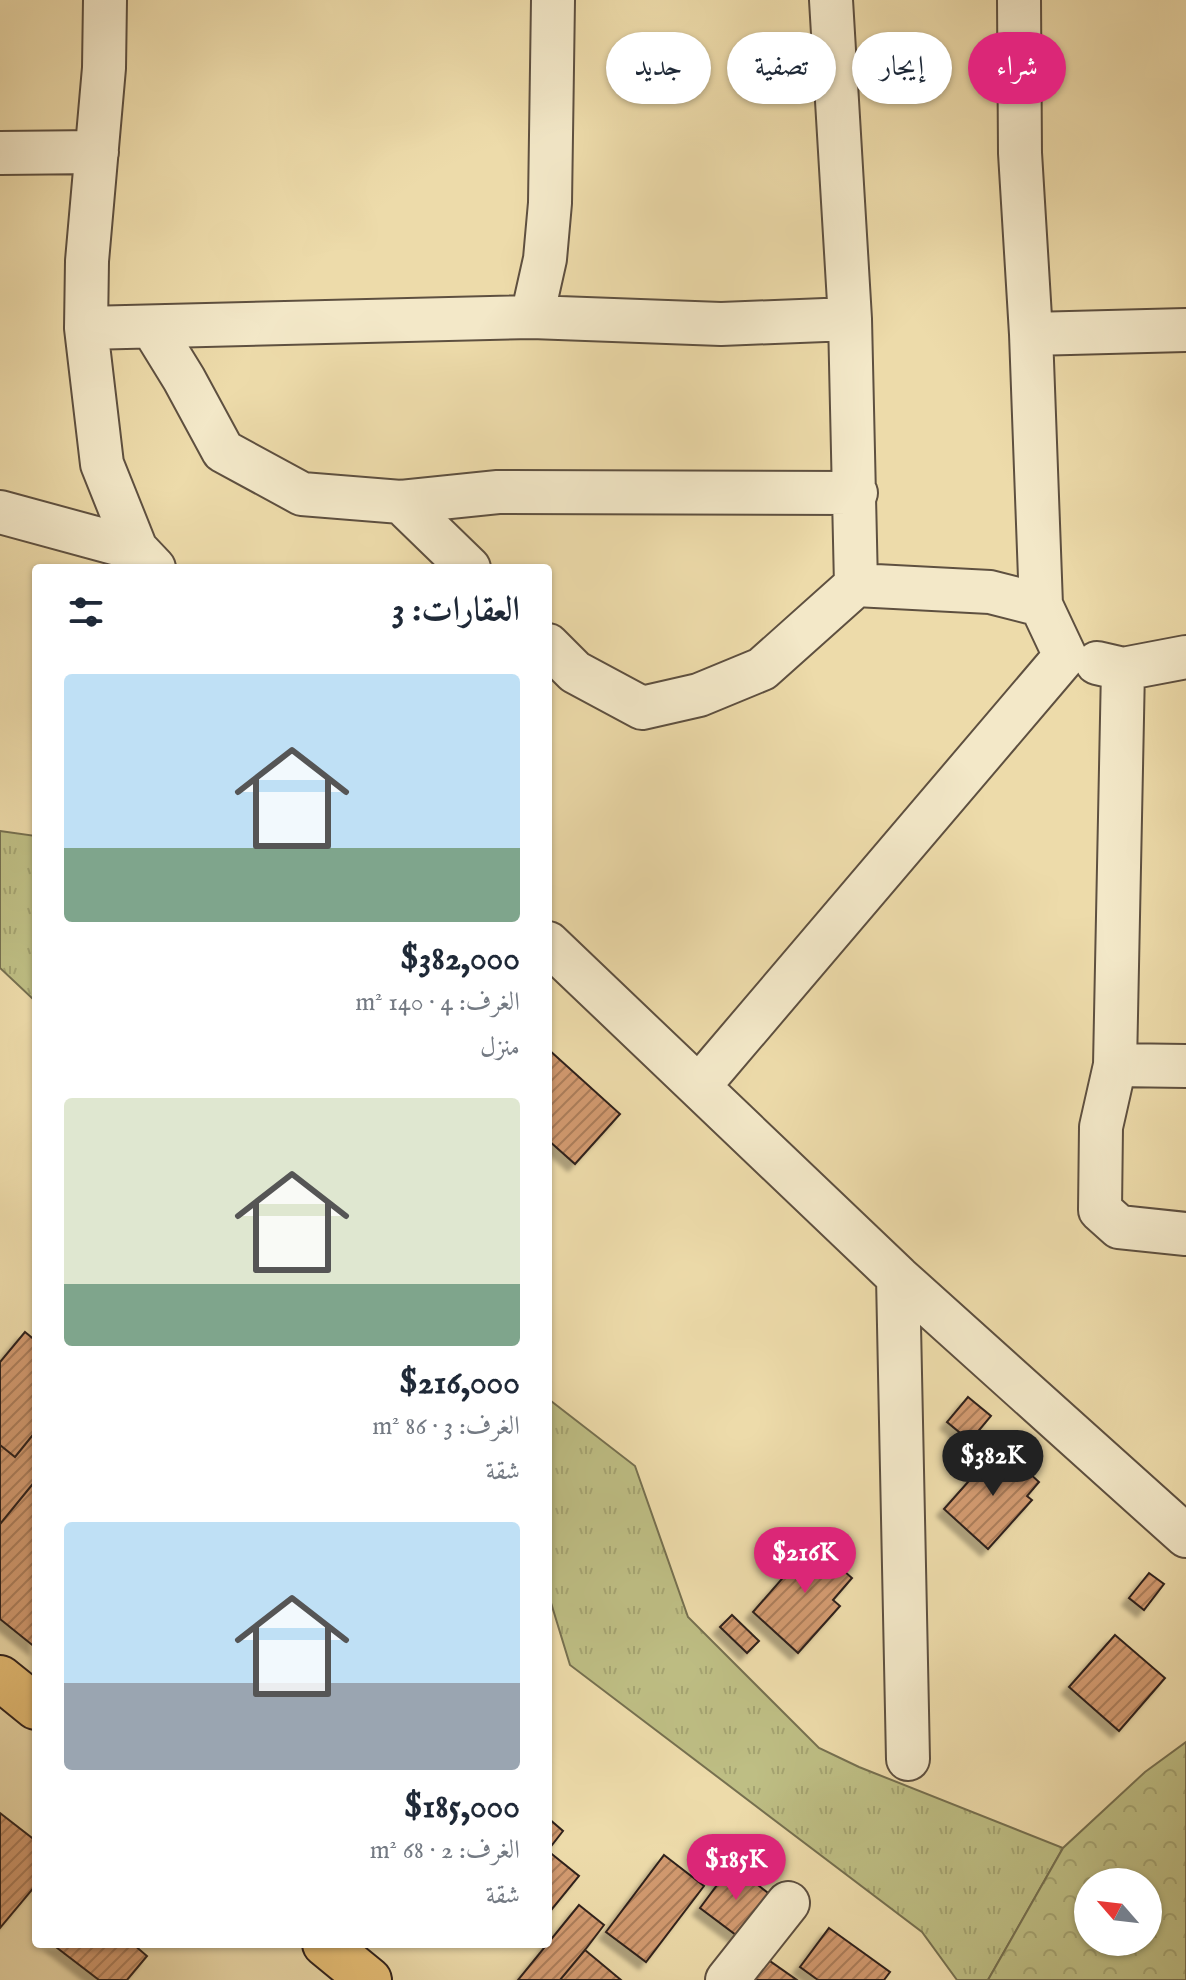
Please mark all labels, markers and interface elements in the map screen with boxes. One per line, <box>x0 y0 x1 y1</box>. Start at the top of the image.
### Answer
chip: جديد <box>606 32 711 104</box>
chip: تصفية <box>727 32 836 104</box>
chip: إيجار <box>852 32 952 104</box>
chip: شراء <box>968 32 1066 104</box>
text: العقارات: 3 <box>392 589 520 632</box>
icon: filters <box>64 590 108 634</box>
icon: home <box>220 726 364 870</box>
text: $382,000 <box>400 938 520 981</box>
text: الغرف: 4 · 140 m² <box>355 986 520 1019</box>
text: منزل <box>480 1031 520 1064</box>
icon: home <box>220 1150 364 1294</box>
text: $216,000 <box>399 1362 520 1405</box>
text: الغرف: 3 · 86 m² <box>372 1410 520 1443</box>
pin: $382K <box>937 1430 1049 1498</box>
text: $382K <box>960 1439 1026 1472</box>
text: شقة <box>486 1455 520 1488</box>
pin: $216K <box>749 1527 861 1595</box>
text: $216K <box>772 1536 838 1569</box>
icon: home <box>220 1574 364 1718</box>
text: $185,000 <box>404 1786 520 1829</box>
text: الغرف: 2 · 68 m² <box>370 1834 520 1867</box>
pin: $185K <box>680 1834 792 1902</box>
text: $185K <box>705 1843 767 1876</box>
north arrow <box>1074 1868 1162 1956</box>
map controls <box>1074 1868 1162 1956</box>
text: شقة <box>486 1879 520 1912</box>

